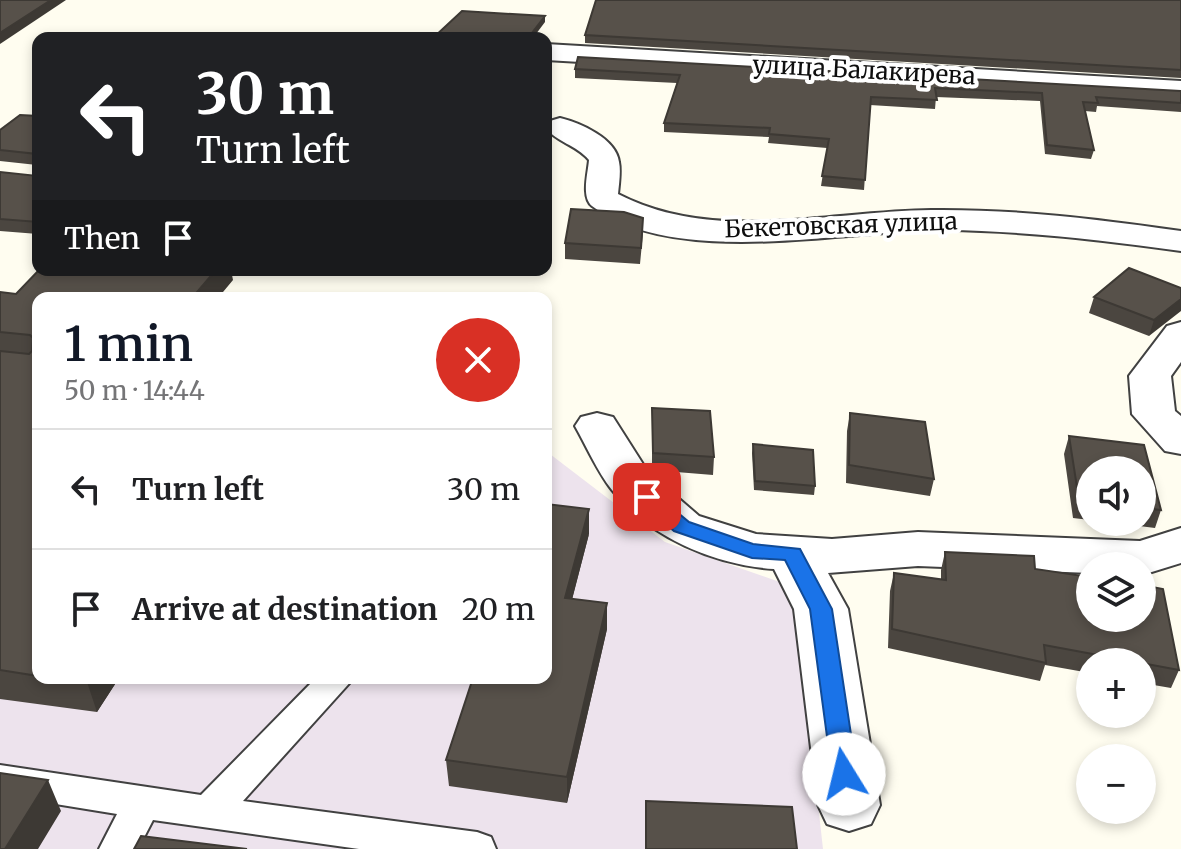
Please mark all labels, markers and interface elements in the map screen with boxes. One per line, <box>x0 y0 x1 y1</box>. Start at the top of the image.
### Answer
street label: улица Балакирева <box>752 49 977 91</box>
text: 30 m <box>196 59 334 129</box>
icon: left <box>64 64 168 168</box>
text: Turn left <box>196 128 350 173</box>
street label: Бекетовская улица <box>724 205 958 245</box>
icon: arrive <box>156 216 200 260</box>
text: Then <box>64 219 140 257</box>
text: 1 min <box>64 314 193 374</box>
button: close <box>436 318 520 402</box>
text: 50 m · 14:44 <box>64 374 205 407</box>
map controls <box>1076 456 1156 824</box>
button: sound <box>1076 456 1156 536</box>
pin <box>613 463 681 531</box>
icon: left <box>64 467 108 511</box>
text: Turn left <box>132 470 264 508</box>
text: 30 m <box>447 470 520 508</box>
icon: arrive <box>625 475 669 519</box>
button: layers <box>1076 552 1156 632</box>
icon: arrive <box>64 587 108 631</box>
text: Arrive at destination <box>132 590 438 628</box>
text: 20 m <box>462 590 535 628</box>
button: + <box>1076 648 1156 728</box>
position arrow <box>802 732 886 816</box>
button: − <box>1076 744 1156 824</box>

